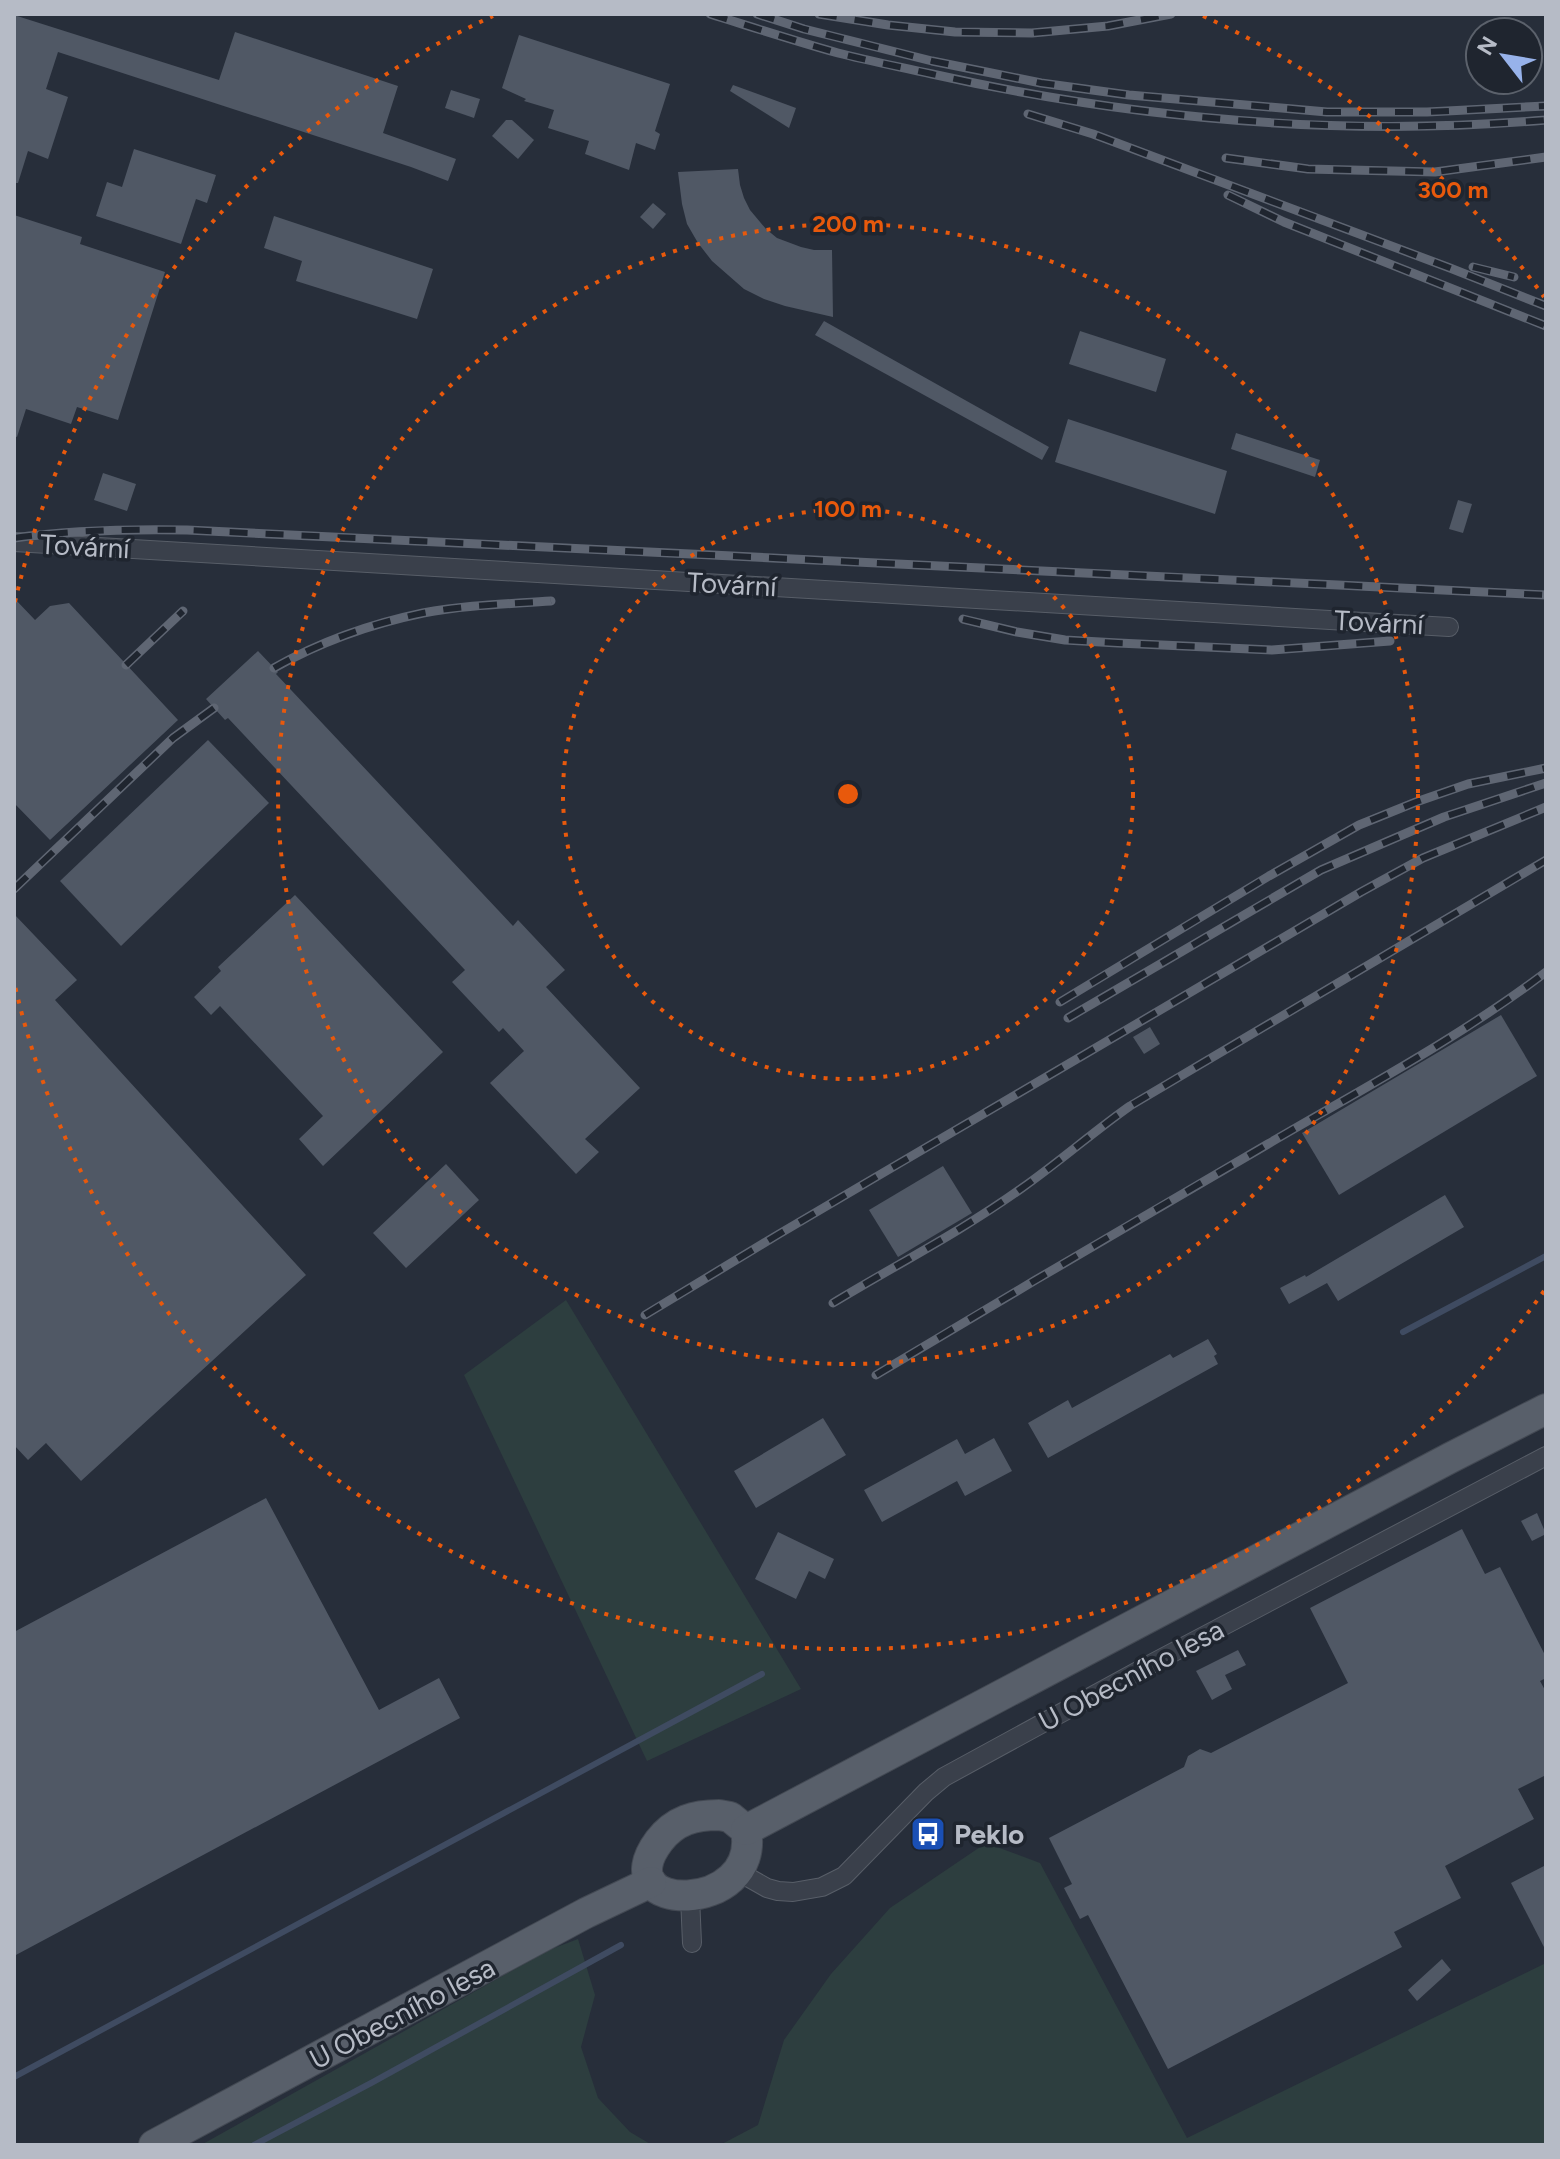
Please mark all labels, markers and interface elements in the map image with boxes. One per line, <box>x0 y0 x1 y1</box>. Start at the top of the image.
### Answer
north arrow <box>1464 16 1544 96</box>
text: N <box>1471 32 1503 60</box>
text: 300 m <box>1417 175 1489 204</box>
text: 200 m <box>812 209 884 238</box>
text: 100 m <box>814 494 882 523</box>
street label: Tovární <box>39 527 132 565</box>
street label: Tovární <box>686 565 779 603</box>
street label: Tovární <box>1333 603 1426 641</box>
centre of rings <box>834 780 862 808</box>
street label: U Obecního lesa <box>1033 1612 1229 1738</box>
bus stop icon: Peklo <box>909 1815 947 1853</box>
place label: Peklo <box>954 1817 1024 1851</box>
street label: U Obecního lesa <box>304 1950 500 2076</box>

